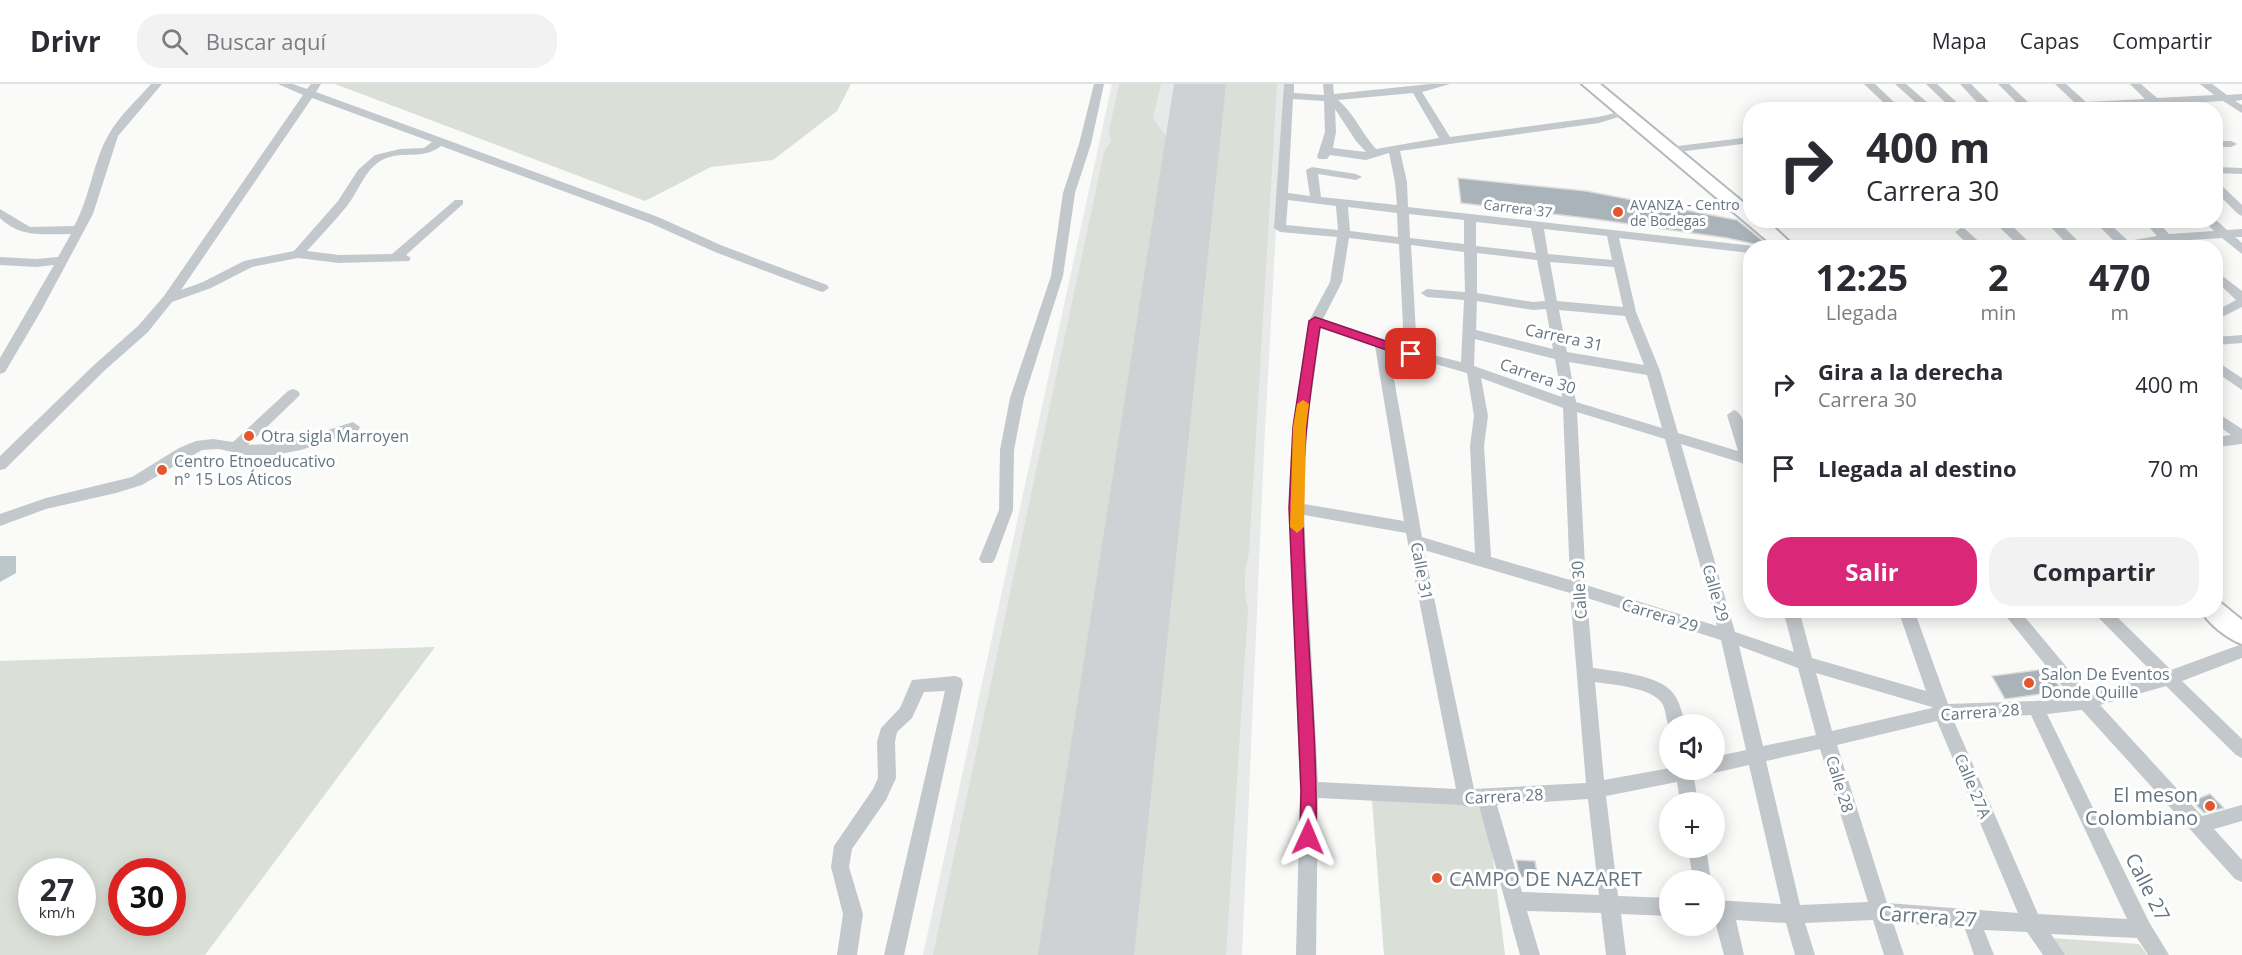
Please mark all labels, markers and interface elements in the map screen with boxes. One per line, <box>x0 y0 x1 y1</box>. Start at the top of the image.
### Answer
search box <box>137 14 557 68</box>
text: Drivr <box>30 22 101 60</box>
icon: search <box>158 25 191 58</box>
text: Buscar aquí <box>206 26 326 56</box>
text: Mapa <box>1932 27 1987 55</box>
text: Capas <box>2020 27 2079 55</box>
text: Compartir <box>2112 27 2212 55</box>
text: 400 m <box>1866 118 1990 175</box>
icon: right <box>1767 126 1845 204</box>
text: Carrera 30 <box>1866 172 1999 209</box>
street label: Carrera 37 <box>1483 194 1553 222</box>
place label: AVANZA - Centro de Bodegas <box>1630 195 1740 230</box>
marker: AVANZA - Centro de Bodegas <box>1611 205 1625 219</box>
text: 12:25 <box>1815 253 1908 302</box>
text: 2 <box>1988 253 2009 302</box>
text: 470 <box>2089 253 2151 302</box>
text: Llegada <box>1826 299 1898 326</box>
text: min <box>1980 299 2016 326</box>
text: m <box>2110 299 2129 326</box>
street label: Carrera 31 <box>1523 318 1605 356</box>
pin <box>1385 328 1436 379</box>
icon: arrive <box>1394 337 1427 370</box>
street label: Carrera 30 <box>1497 353 1579 399</box>
text: Gira a la derecha <box>1818 356 2003 386</box>
icon: right <box>1767 368 1800 401</box>
text: 400 m <box>2135 369 2199 399</box>
text: Carrera 30 <box>1818 386 1917 413</box>
place label: Otra sigla Marroyen <box>261 425 409 447</box>
marker: Otra sigla Marroyen <box>242 429 256 443</box>
place label: Centro Etnoeducativo n° 15 Los Áticos <box>174 450 335 490</box>
icon: arrive <box>1767 452 1800 485</box>
text: Llegada al destino <box>1818 453 2017 483</box>
text: 70 m <box>2148 453 2199 483</box>
marker: Centro Etnoeducativo n° 15 Los Áticos <box>155 463 169 477</box>
button: Salir <box>1767 537 1977 606</box>
button: Compartir <box>1989 537 2199 606</box>
street label: Calle 31 <box>1406 540 1438 602</box>
street label: Calle 30 <box>1566 560 1592 620</box>
street label: Calle 29 <box>1697 562 1735 624</box>
street label: Carrera 29 <box>1619 593 1701 637</box>
place label: Salon De Eventos Donde Quille <box>2041 663 2170 703</box>
marker: Salon De Eventos Donde Quille <box>2022 676 2036 690</box>
street label: Carrera 28 <box>1940 698 2020 726</box>
map controls <box>1659 714 1725 936</box>
button: sound <box>1659 714 1725 780</box>
street label: Calle 27A <box>1949 750 1997 823</box>
street label: Calle 28 <box>1821 753 1859 815</box>
place label: El meson Colombiano <box>2085 781 2198 831</box>
street label: Carrera 28 <box>1464 783 1544 809</box>
button: + <box>1659 792 1725 858</box>
marker: El meson Colombiano <box>2203 799 2217 813</box>
position arrow <box>1276 805 1340 869</box>
street label: Calle 27 <box>2119 848 2177 926</box>
speed limit sign: 30 <box>108 858 186 936</box>
place label: CAMPO DE NAZARET <box>1449 865 1642 892</box>
text: 27 <box>40 869 74 910</box>
button: − <box>1659 870 1725 936</box>
marker: CAMPO DE NAZARET <box>1430 871 1444 885</box>
street label: Carrera 27 <box>1878 899 1978 933</box>
text: km/h <box>39 902 75 922</box>

